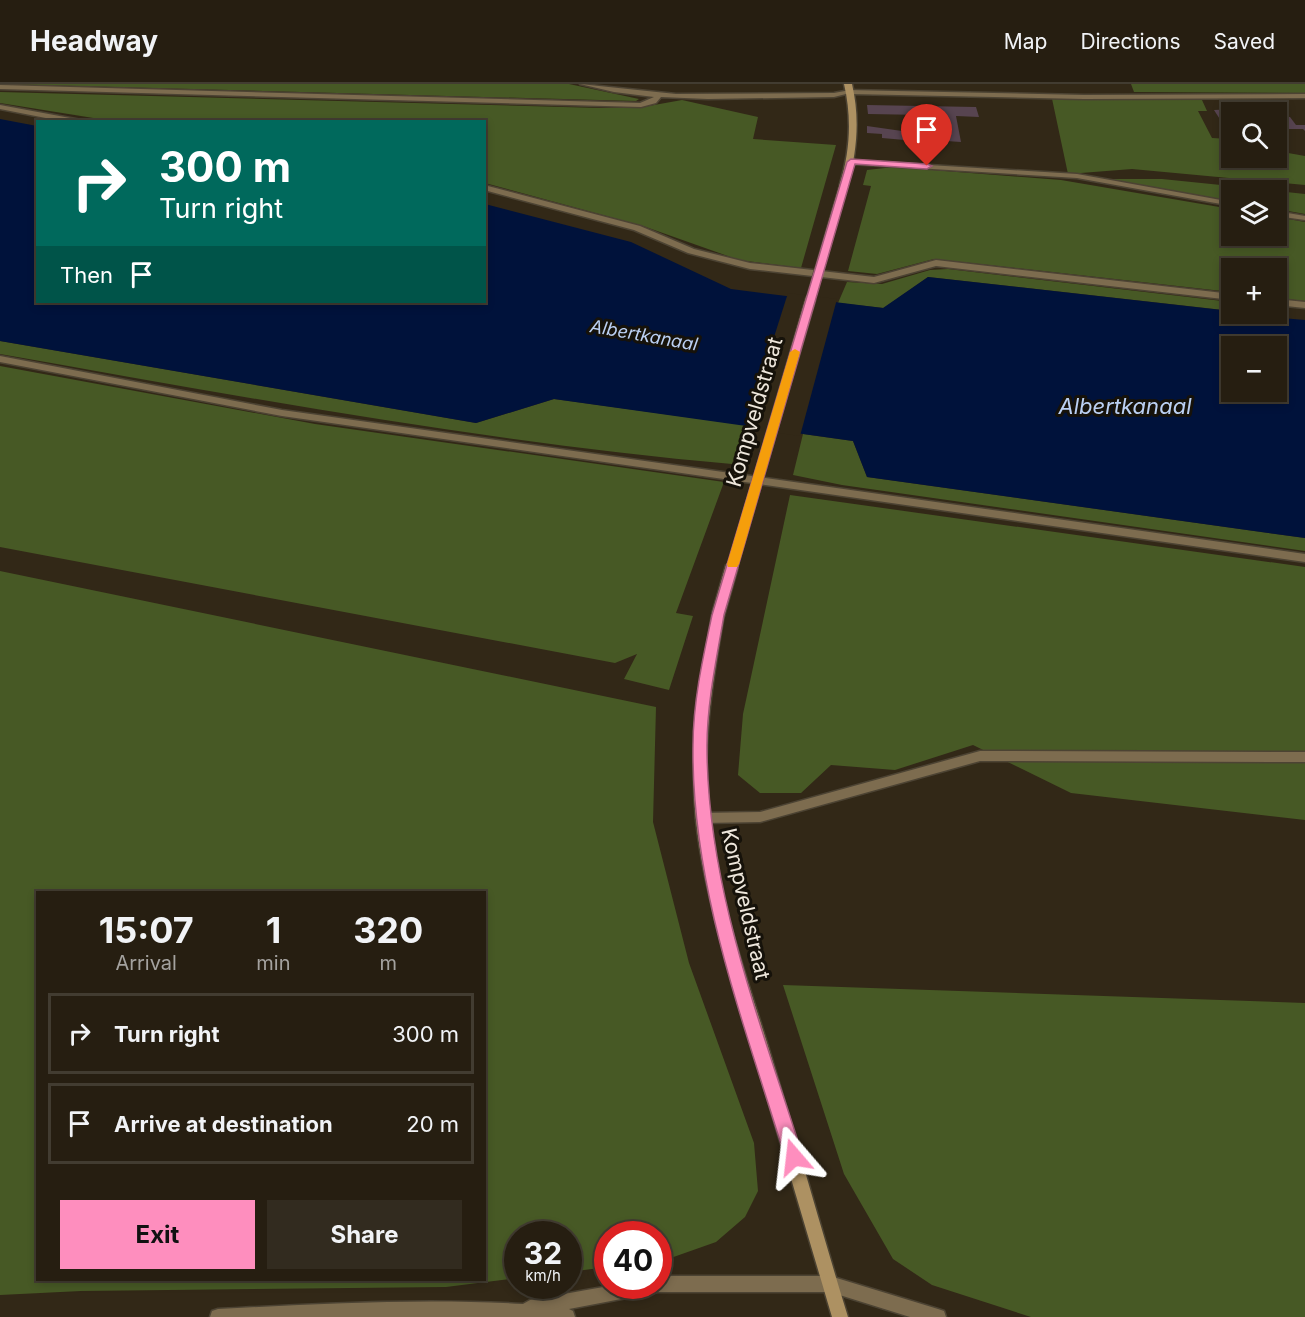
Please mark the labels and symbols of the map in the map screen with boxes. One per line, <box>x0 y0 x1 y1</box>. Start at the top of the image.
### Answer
pin <box>901 104 952 166</box>
water label: Albertkanaal <box>588 315 700 355</box>
street label: Kompveldstraat <box>721 334 787 490</box>
water label: Albertkanaal <box>1058 393 1192 419</box>
street label: Kompveldstraat <box>716 826 776 982</box>
position arrow <box>762 1125 826 1189</box>
speed limit sign: 40 <box>594 1221 672 1299</box>

